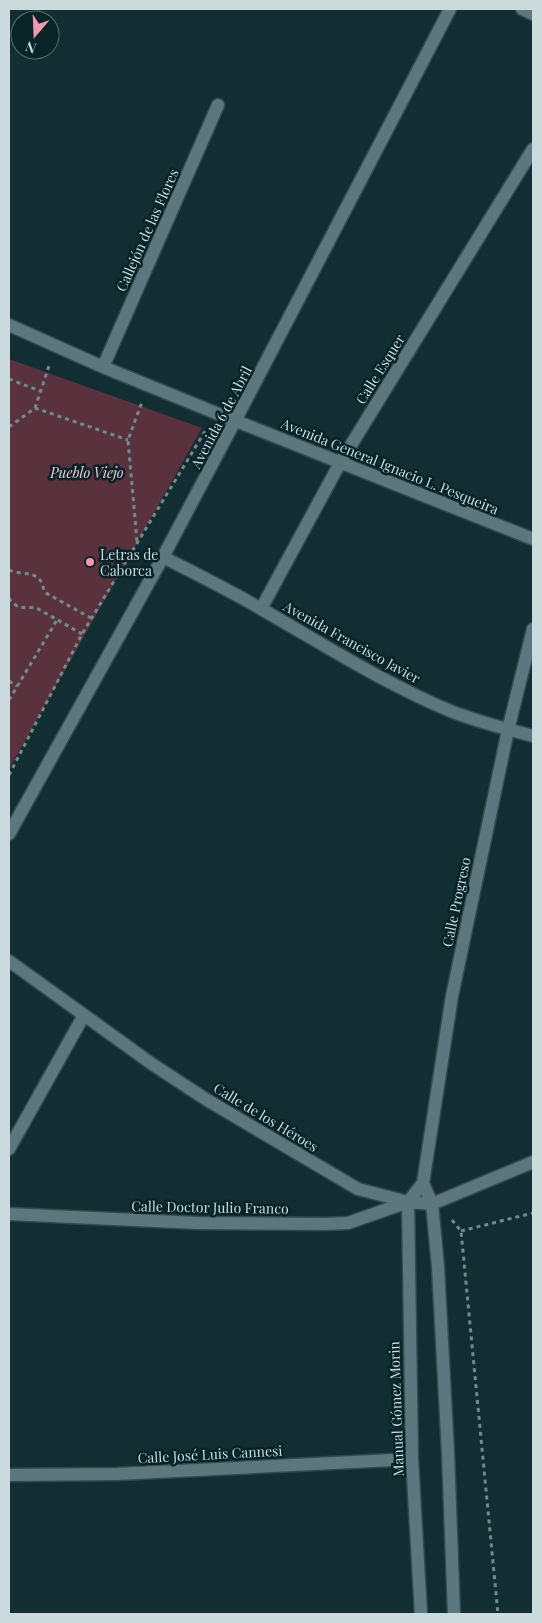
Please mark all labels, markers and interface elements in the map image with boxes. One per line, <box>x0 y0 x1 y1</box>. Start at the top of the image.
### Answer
north arrow <box>10 10 60 60</box>
text: N <box>23 37 38 58</box>
street label: Callejón de las Flores <box>111 166 183 294</box>
street label: Calle Esquer <box>351 330 409 408</box>
street label: Avenida 6 de Abril <box>186 362 256 472</box>
street label: Avenida General Ignacio L. Pesqueira <box>277 413 502 518</box>
park label: Pueblo Viejo <box>49 463 124 482</box>
place label: Letras de Caborca <box>100 545 158 580</box>
marker: Letras de Caborca <box>84 556 96 568</box>
street label: Avenida Francisco Javier <box>279 596 424 688</box>
street label: Calle Progreso <box>437 855 475 949</box>
street label: Calle de los Héroes <box>210 1078 322 1156</box>
street label: Calle Doctor Julio Franco <box>131 1196 289 1218</box>
street label: Manual Gómez Morin <box>384 1340 408 1477</box>
street label: Calle José Luis Cannesi <box>137 1441 283 1467</box>

